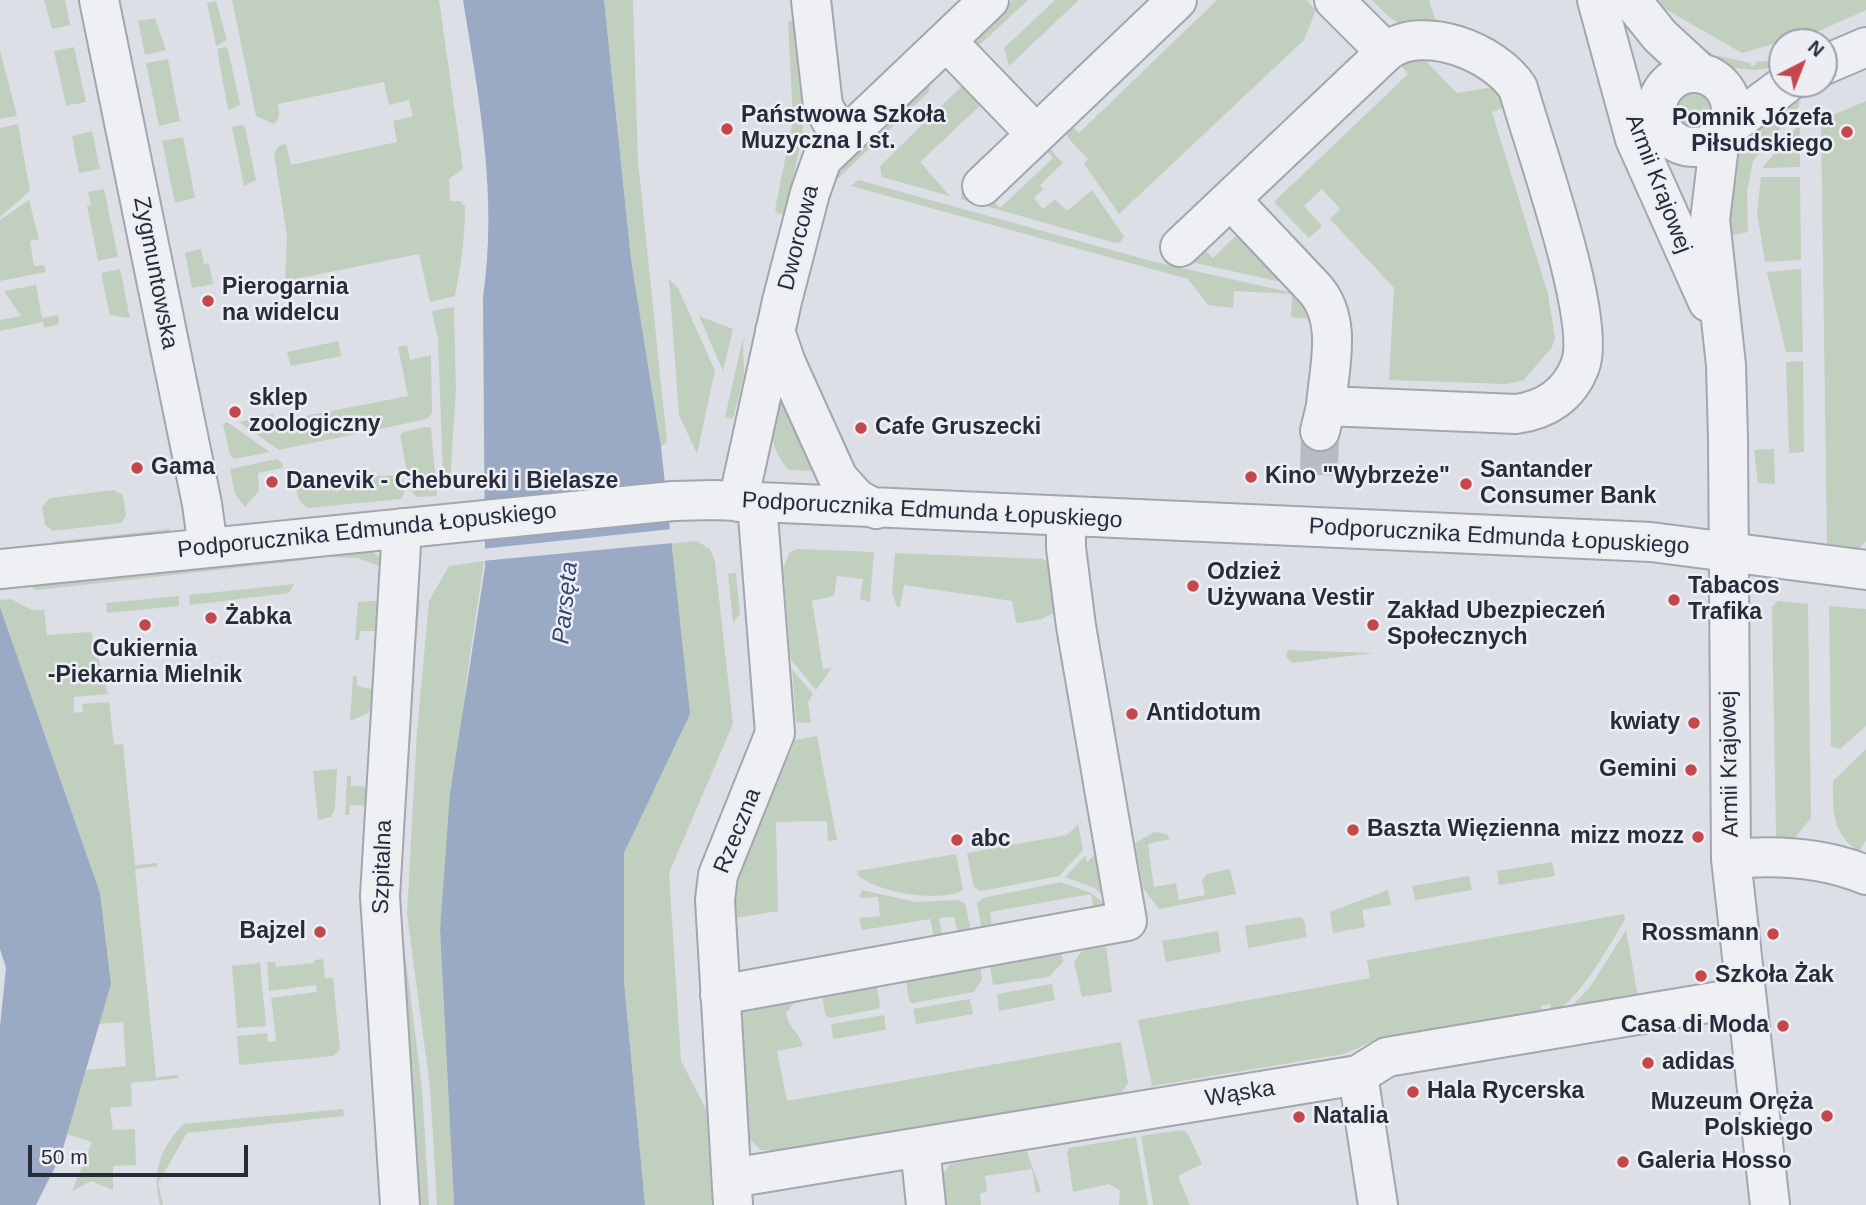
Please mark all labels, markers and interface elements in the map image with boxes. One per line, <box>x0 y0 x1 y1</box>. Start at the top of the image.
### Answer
north arrow <box>1768 28 1838 98</box>
text: N <box>1804 36 1828 61</box>
place label: Państwowa Szkoła Muzyczna I st. <box>741 102 946 156</box>
place label: Pomnik Józefa Piłsudskiego <box>1672 105 1833 159</box>
street label: Armii Krajowej <box>1619 110 1697 258</box>
marker: Państwowa Szkoła Muzyczna I st. <box>719 121 735 137</box>
marker: Pomnik Józefa Piłsudskiego <box>1839 124 1855 140</box>
street label: Dworcowa <box>773 183 825 293</box>
street label: Zygmuntowska <box>127 194 183 352</box>
place label: Pierogarnia na widelcu <box>222 274 349 328</box>
marker: Pierogarnia na widelcu <box>200 293 216 309</box>
place label: sklep zoologiczny <box>249 385 381 439</box>
marker: sklep zoologiczny <box>227 404 243 420</box>
place label: Cafe Gruszecki <box>875 414 1041 442</box>
marker: Cafe Gruszecki <box>853 420 869 436</box>
place label: Gama <box>151 454 215 482</box>
place label: Santander Consumer Bank <box>1480 457 1656 511</box>
marker: Gama <box>129 460 145 476</box>
place label: Kino "Wybrzeże" <box>1265 463 1450 491</box>
place label: Danevik - Chebureki i Bielasze <box>286 468 618 496</box>
marker: Kino "Wybrzeże" <box>1243 469 1259 485</box>
marker: Danevik - Chebureki i Bielasze <box>264 474 280 490</box>
marker: Santander Consumer Bank <box>1458 476 1474 492</box>
street label: Podporucznika Edmunda Łopuskiego <box>741 487 1123 535</box>
street label: Podporucznika Edmunda Łopuskiego <box>176 497 558 565</box>
street label: Podporucznika Edmunda Łopuskiego <box>1308 513 1690 561</box>
place label: Odzież Używana Vestir <box>1207 559 1374 613</box>
water label: Parsęta <box>547 560 585 646</box>
place label: Tabacos Trafika <box>1688 573 1780 627</box>
marker: Odzież Używana Vestir <box>1185 578 1201 594</box>
marker: Tabacos Trafika <box>1666 592 1682 608</box>
place label: Zakład Ubezpieczeń Społecznych <box>1387 598 1606 652</box>
place label: Żabka <box>225 604 291 632</box>
marker: Żabka <box>203 610 219 626</box>
marker: Cukiernia -Piekarnia Mielnik <box>137 617 153 633</box>
marker: Zakład Ubezpieczeń Społecznych <box>1365 617 1381 633</box>
place label: Cukiernia -Piekarnia Mielnik <box>48 636 242 690</box>
street label: Armii Krajowej <box>1715 690 1745 838</box>
place label: Antidotum <box>1146 700 1261 728</box>
marker: Antidotum <box>1124 706 1140 722</box>
place label: kwiaty <box>1610 709 1680 737</box>
marker: kwiaty <box>1686 715 1702 731</box>
place label: Gemini <box>1599 756 1677 784</box>
marker: Gemini <box>1683 762 1699 778</box>
street label: Rzeczna <box>708 784 768 878</box>
place label: Baszta Więzienna <box>1367 816 1560 844</box>
street label: Szpitalna <box>368 819 398 915</box>
marker: Baszta Więzienna <box>1345 822 1361 838</box>
place label: mizz mozz <box>1570 823 1684 851</box>
place label: abc <box>971 826 1011 854</box>
marker: mizz mozz <box>1690 829 1706 845</box>
marker: abc <box>949 832 965 848</box>
place label: Bajzel <box>240 918 306 946</box>
place label: Rossmann <box>1641 920 1759 948</box>
marker: Bajzel <box>312 924 328 940</box>
marker: Rossmann <box>1765 926 1781 942</box>
place label: Szkoła Żak <box>1715 962 1834 990</box>
marker: Szkoła Żak <box>1693 968 1709 984</box>
place label: Casa di Moda <box>1621 1012 1769 1040</box>
marker: Casa di Moda <box>1775 1018 1791 1034</box>
place label: adidas <box>1662 1049 1735 1077</box>
marker: adidas <box>1640 1055 1656 1071</box>
street label: Wąska <box>1203 1075 1277 1113</box>
place label: Hala Rycerska <box>1427 1078 1584 1106</box>
marker: Hala Rycerska <box>1405 1084 1421 1100</box>
place label: Muzeum Oręża Polskiego <box>1651 1089 1813 1143</box>
place label: Natalia <box>1313 1103 1388 1131</box>
marker: Muzeum Oręża Polskiego <box>1819 1108 1835 1124</box>
marker: Natalia <box>1291 1109 1307 1125</box>
scale bar <box>32 1132 252 1176</box>
text: 50 m <box>41 1145 88 1168</box>
place label: Galeria Hosso <box>1637 1148 1792 1176</box>
marker: Galeria Hosso <box>1615 1154 1631 1170</box>

